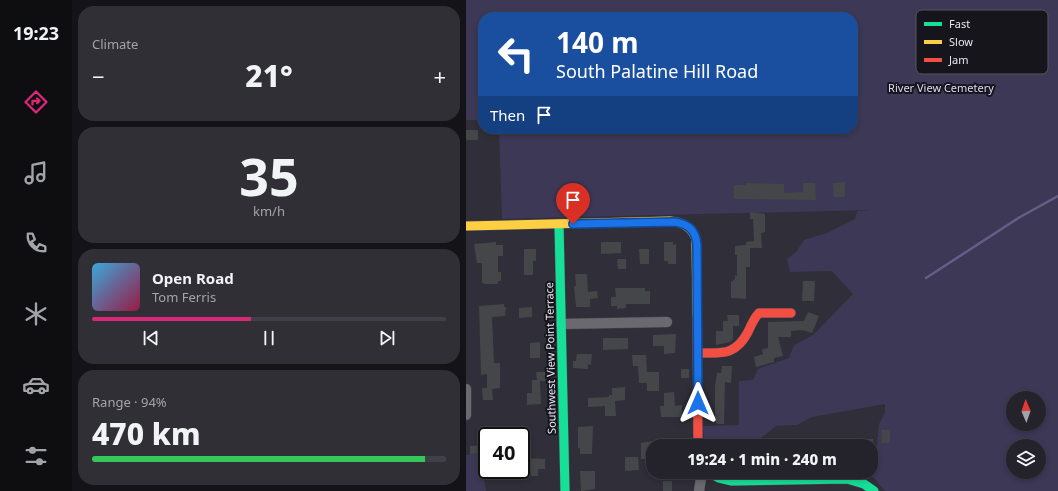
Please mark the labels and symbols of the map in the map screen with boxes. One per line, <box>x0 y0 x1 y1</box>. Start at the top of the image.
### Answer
legend <box>916 10 1048 74</box>
text: Fast <box>949 16 970 31</box>
text: Slow <box>949 34 973 49</box>
text: Jam <box>948 52 968 67</box>
park label: River View Cemetery <box>888 80 994 95</box>
pin <box>556 183 590 224</box>
street label: Southwest View Point Terrace <box>541 282 559 434</box>
position arrow <box>677 382 719 424</box>
north arrow <box>1006 391 1046 431</box>
speed limit sign: 40 <box>478 427 530 479</box>

